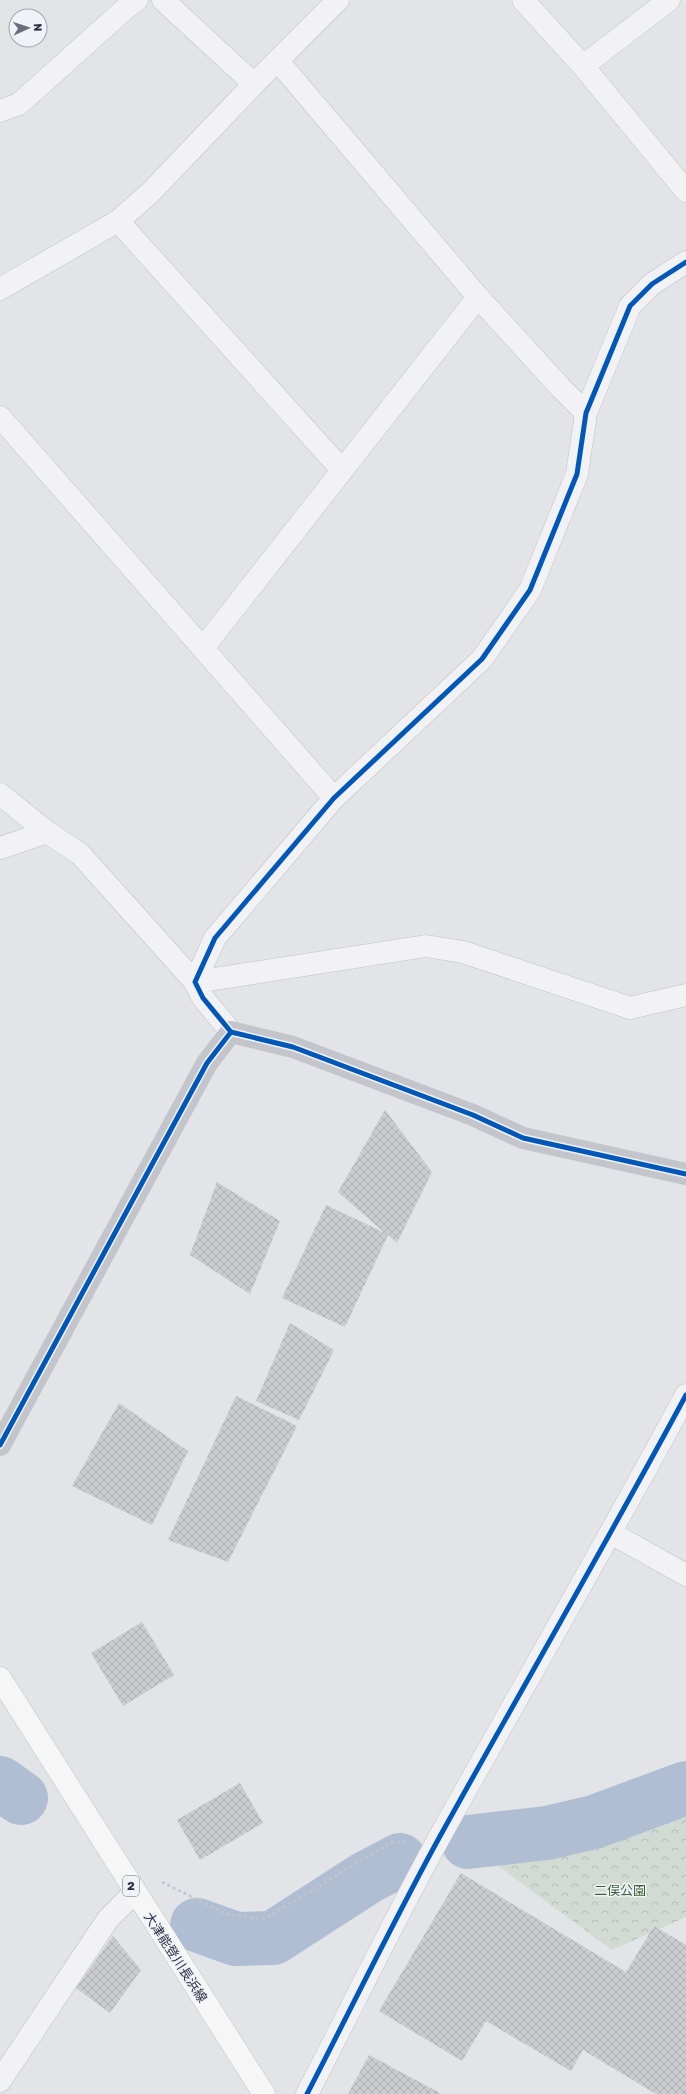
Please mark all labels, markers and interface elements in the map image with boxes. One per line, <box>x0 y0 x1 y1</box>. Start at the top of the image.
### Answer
north arrow <box>8 8 48 48</box>
text: N <box>31 23 44 32</box>
road number: 2 <box>123 1876 139 1896</box>
park label: 二俣公園 <box>594 1883 646 1898</box>
street label: 大津能登川長浜線 <box>141 1910 210 2005</box>

